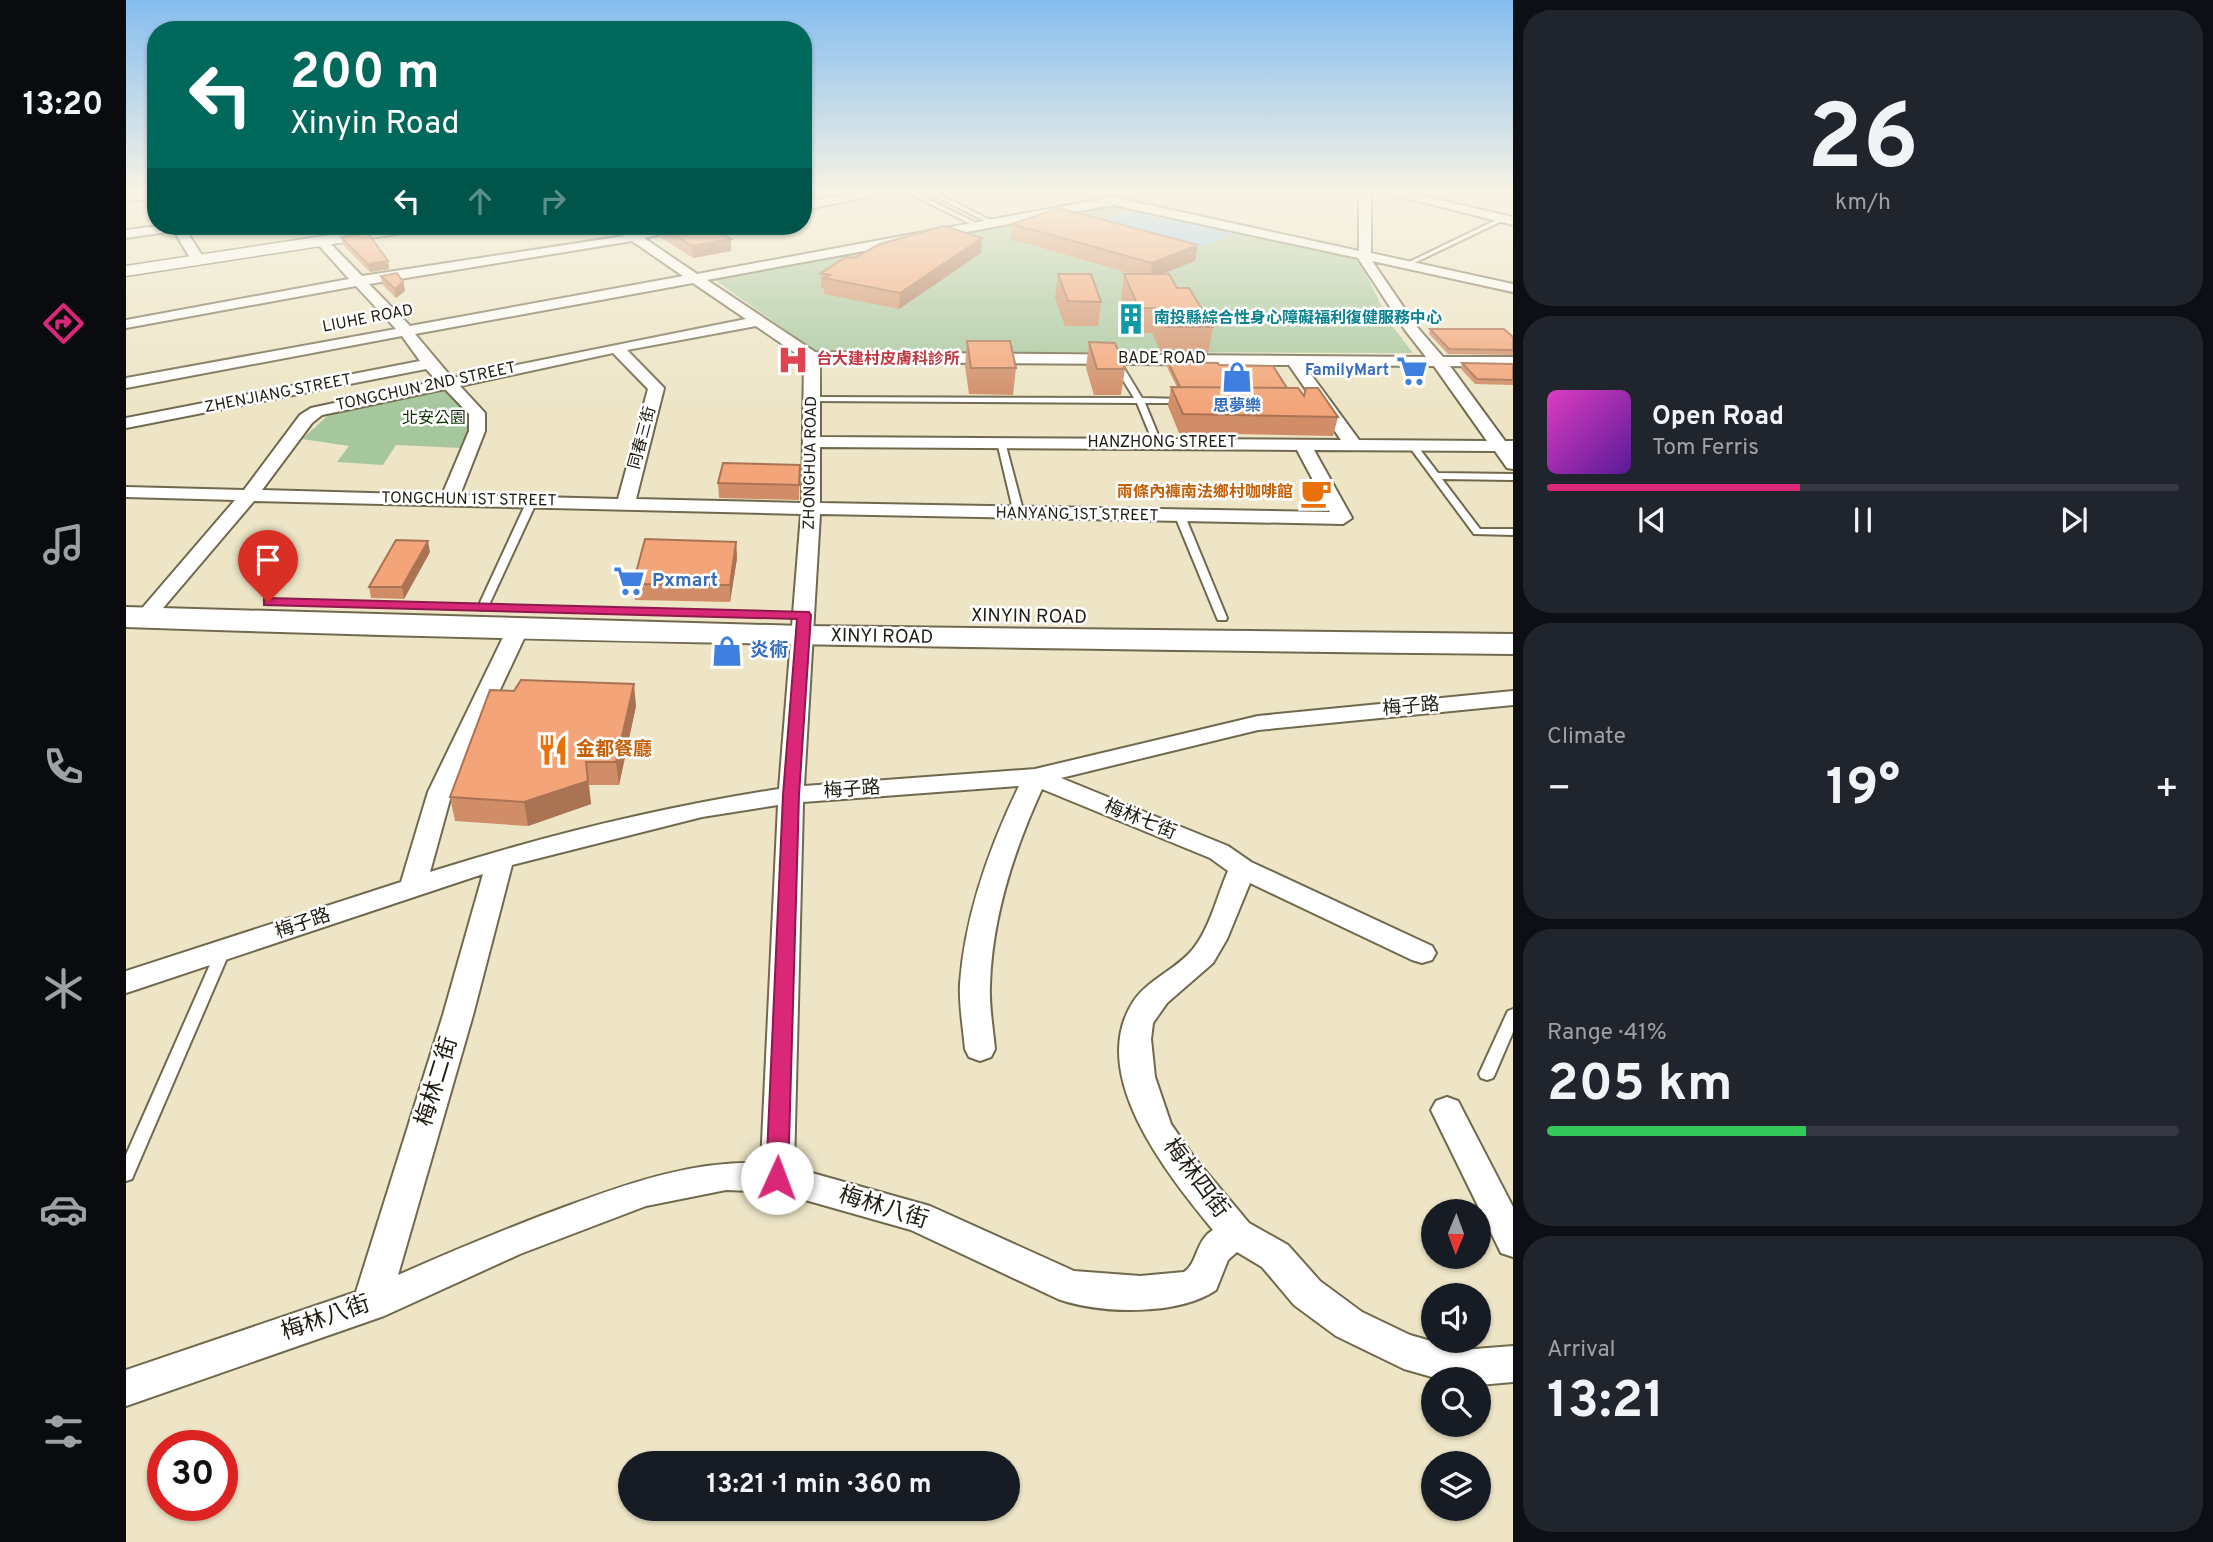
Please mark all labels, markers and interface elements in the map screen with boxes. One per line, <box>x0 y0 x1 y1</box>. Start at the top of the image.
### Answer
text: 200 m <box>290 44 440 106</box>
icon: left <box>175 49 266 140</box>
text: 13:20 <box>23 86 103 126</box>
text: 26 <box>1807 86 1919 201</box>
text: Xinyin Road <box>290 105 459 145</box>
icon: left <box>388 182 426 220</box>
icon: ahead <box>461 182 499 220</box>
icon: right <box>534 182 572 220</box>
text: km/h <box>1835 189 1891 218</box>
icon: directions <box>39 299 88 348</box>
street label: LIUHE ROAD <box>321 300 415 338</box>
building icon: 南投縣綜合性身心障礙福利復健服務中心 <box>1114 302 1148 336</box>
place label: 南投縣綜合性身心障礙福利復健服務中心 <box>1154 309 1442 329</box>
hospital icon: 台大建村皮膚科診所 <box>776 343 810 377</box>
place label: 台大建村皮膚科診所 <box>816 349 960 370</box>
street label: BADE ROAD <box>1118 349 1206 369</box>
supermarket icon: FamilyMart <box>1395 354 1429 388</box>
street label: TONGCHUN 2ND STREET <box>334 358 518 416</box>
shop icon: 思夢樂 <box>1220 360 1254 394</box>
place label: FamilyMart <box>1305 361 1389 381</box>
street label: ZHENJIANG STREET <box>203 370 353 418</box>
street label: ZHONGHUA ROAD <box>800 396 822 530</box>
place label: 思夢樂 <box>1213 397 1261 417</box>
text: Open Road <box>1652 401 1784 434</box>
street label: 同春三街 <box>625 404 661 472</box>
park label: 北安公園 <box>402 409 466 429</box>
street label: HANZHONG STREET <box>1087 433 1237 453</box>
text: Tom Ferris <box>1652 434 1759 463</box>
cafe icon: 兩條內褲南法鄉村咖啡館 <box>1299 476 1333 510</box>
place label: 兩條內褲南法鄉村咖啡館 <box>1117 482 1293 503</box>
street label: TONGCHUN 1ST STREET <box>381 488 557 512</box>
icon: previous <box>1633 501 1671 539</box>
icon: pause <box>1844 501 1882 539</box>
icon: next <box>2055 501 2093 539</box>
street label: HANYANG 1ST STREET <box>995 504 1159 526</box>
icon: music <box>39 520 88 569</box>
pin <box>238 530 298 602</box>
icon: arrive <box>249 541 287 579</box>
supermarket icon: Pxmart <box>612 564 646 598</box>
place label: Pxmart <box>652 569 718 593</box>
street label: XINYIN ROAD <box>971 604 1087 630</box>
street label: XINYI ROAD <box>830 624 934 650</box>
shop icon: 炎術 <box>710 634 744 668</box>
place label: 炎術 <box>750 639 788 663</box>
street label: 梅子路 <box>1382 693 1440 721</box>
text: Climate <box>1547 723 1626 752</box>
restaurant icon: 金都餐廳 <box>536 733 570 767</box>
place label: 金都餐廳 <box>576 738 652 762</box>
icon: phone <box>39 742 88 791</box>
text: 19° <box>1826 757 1900 823</box>
text: − <box>1547 766 1572 815</box>
text: + <box>2154 766 2179 815</box>
street label: 梅子路 <box>823 776 881 804</box>
street label: 梅林七街 <box>1100 795 1180 845</box>
street label: 梅子路 <box>272 903 334 945</box>
icon: climate <box>39 964 88 1013</box>
text: Range · 41% <box>1547 1019 1667 1048</box>
street label: 梅林二街 <box>411 1034 465 1130</box>
text: 205 km <box>1547 1053 1732 1119</box>
street label: 梅林四街 <box>1156 1134 1234 1224</box>
position arrow <box>740 1141 814 1215</box>
street label: 梅林八街 <box>835 1182 931 1236</box>
icon: car <box>39 1185 88 1234</box>
north arrow <box>1421 1199 1491 1269</box>
map controls <box>1421 1199 1491 1521</box>
button: sound <box>1421 1283 1491 1353</box>
street label: 梅林八街 <box>278 1290 374 1348</box>
text: Arrival <box>1547 1336 1616 1365</box>
button: search <box>1421 1367 1491 1437</box>
text: 13:21 <box>1547 1370 1664 1436</box>
icon: filters <box>39 1407 88 1456</box>
speed limit sign: 30 <box>147 1430 238 1521</box>
button: layers <box>1421 1451 1491 1521</box>
text: 13:21 · 1 min · 360 m <box>707 1469 931 1502</box>

